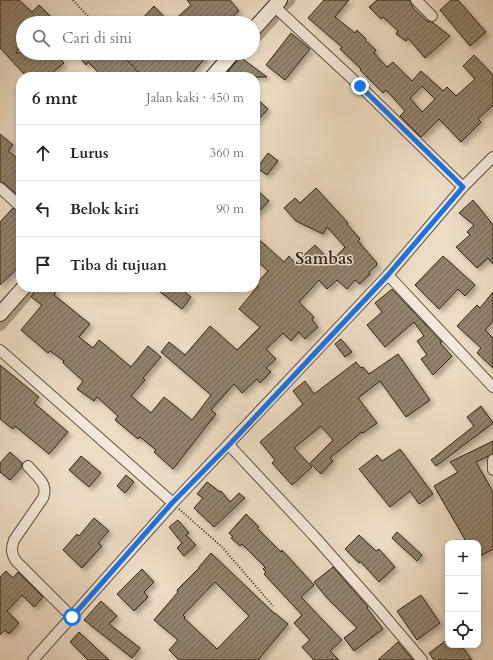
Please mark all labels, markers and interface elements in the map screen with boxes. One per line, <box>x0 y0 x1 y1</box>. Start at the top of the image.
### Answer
search box <box>16 16 260 60</box>
icon: search <box>30 27 52 49</box>
text: Cari di sini <box>62 28 132 48</box>
route end <box>351 77 369 95</box>
text: 6 mnt <box>32 87 77 110</box>
text: Jalan kaki · 450 m <box>146 89 244 107</box>
icon: ahead <box>32 142 54 164</box>
text: Lurus <box>70 143 109 163</box>
text: 360 m <box>210 144 244 162</box>
icon: left <box>32 198 54 220</box>
text: Belok kiri <box>70 199 139 219</box>
text: 90 m <box>216 200 244 218</box>
district label: Sambas <box>295 247 353 270</box>
icon: arrive <box>32 254 54 276</box>
text: Tiba di tujuan <box>70 255 167 275</box>
map controls <box>445 540 481 648</box>
button: + <box>445 540 481 576</box>
button: − <box>445 576 481 612</box>
route start <box>63 608 81 626</box>
button: locate <box>445 612 481 648</box>

